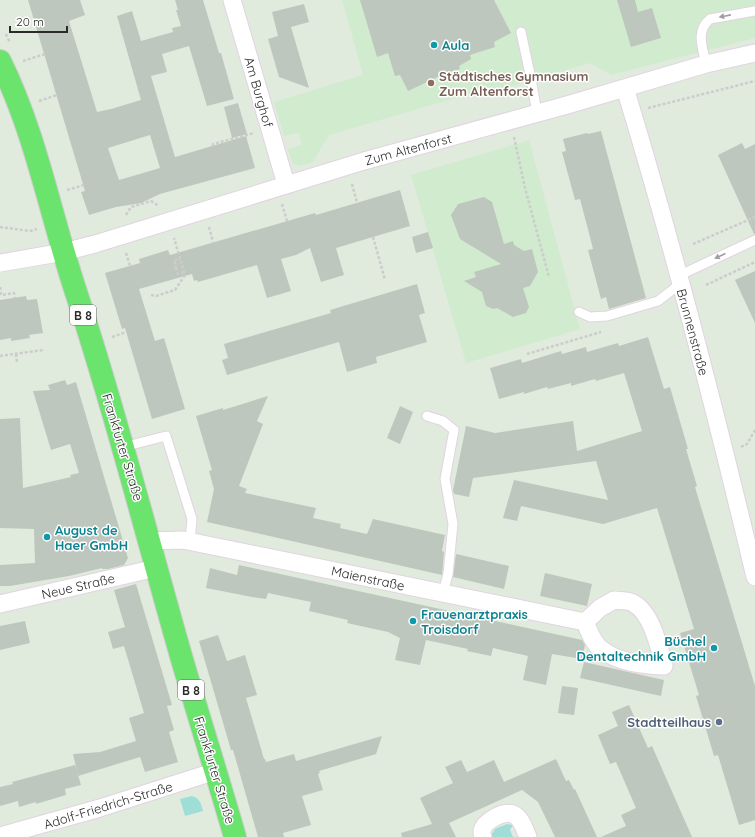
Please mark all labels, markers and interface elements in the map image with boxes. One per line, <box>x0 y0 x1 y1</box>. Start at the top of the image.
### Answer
scale bar <box>10 8 67 34</box>
one-way arrow <box>719 13 731 19</box>
text: 20 m <box>16 14 44 29</box>
place label: Aula <box>442 37 469 53</box>
marker: Aula <box>429 40 439 50</box>
street label: Am Burghof <box>241 55 277 129</box>
place label: Städtisches Gymnasium Zum Altenforst <box>439 68 589 99</box>
marker: Städtisches Gymnasium Zum Altenforst <box>426 78 436 88</box>
street label: Zum Altenforst <box>363 130 453 168</box>
one-way arrow <box>714 253 725 259</box>
street label: Brunnenstraße <box>674 287 712 377</box>
road number: B 8 <box>70 305 96 325</box>
street label: Frankfurter Straße <box>99 391 147 503</box>
place label: August de Haer GmbH <box>55 522 128 553</box>
marker: August de Haer GmbH <box>42 532 52 542</box>
street label: Maienstraße <box>330 562 406 594</box>
street label: Neue Straße <box>40 570 116 602</box>
place label: Frauenarztpraxis Troisdorf <box>421 606 528 637</box>
marker: Frauenarztpraxis Troisdorf <box>408 616 418 626</box>
place label: Büchel Dentaltechnik GmbH <box>577 633 706 664</box>
marker: Büchel Dentaltechnik GmbH <box>709 643 719 653</box>
road number: B 8 <box>178 680 204 700</box>
street label: Frankfurter Straße <box>191 714 239 826</box>
place label: Stadtteilhaus <box>627 714 711 730</box>
marker: Stadtteilhaus <box>714 717 724 727</box>
street label: Adolf-Friedrich-Straße <box>42 778 174 832</box>

